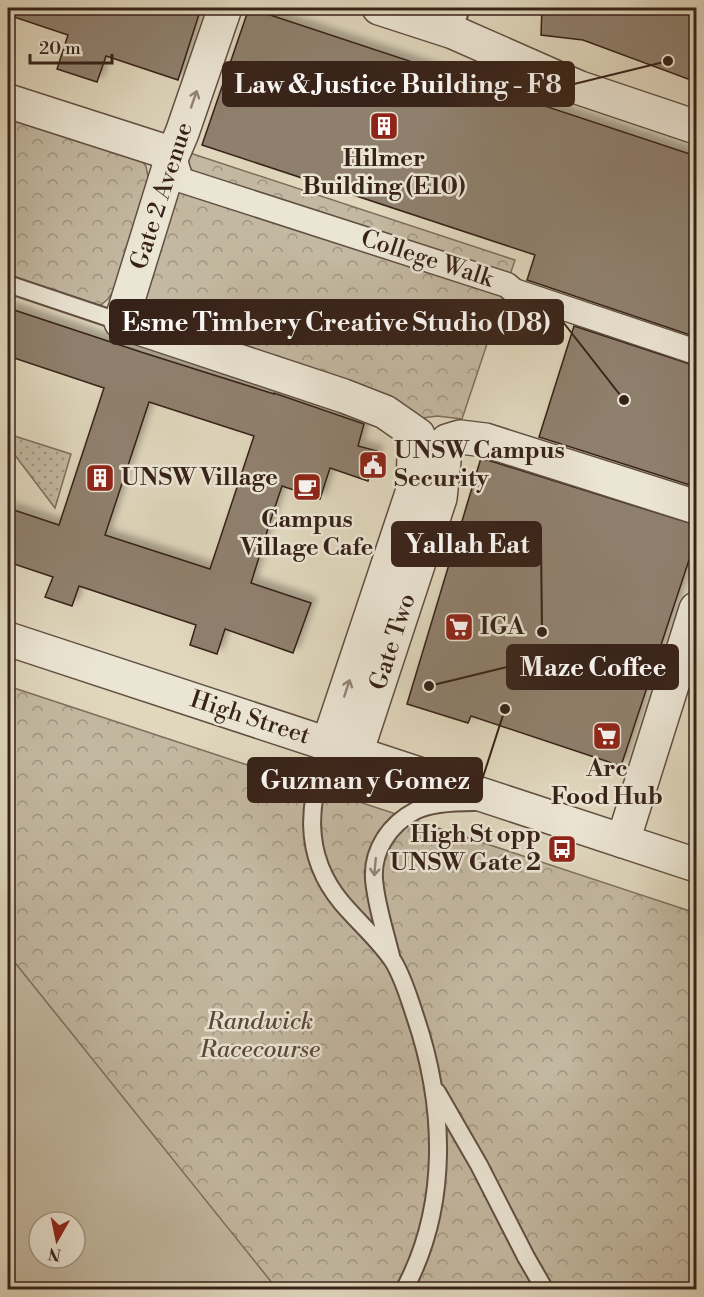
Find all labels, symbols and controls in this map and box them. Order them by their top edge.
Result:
scale bar [30,27,112,65]
text: 20 m [39,37,81,60]
callout: Law & Justice Building - F8 [223,62,574,106]
text: Law & Justice Building - F8 [234,69,562,101]
one-way arrow [189,90,200,109]
building icon: Hilmer Building (E10) [368,110,400,142]
street label: Gate 2 Avenue [124,119,200,273]
place label: Hilmer Building (E10) [303,144,465,202]
street label: College Walk [357,223,498,295]
callout: Esme Timbery Creative Studio (D8) [110,300,563,344]
text: Esme Timbery Creative Studio (D8) [122,307,550,339]
place label: UNSW Campus Security [394,436,565,494]
public building icon: UNSW Campus Security [357,449,389,481]
building icon: UNSW Village [84,462,116,494]
place label: UNSW Village [121,463,278,493]
cafe icon: Campus Village Cafe [291,471,323,503]
place label: Campus Village Cafe [240,505,374,563]
callout: Yallah Eat [392,522,541,566]
text: Yallah Eat [405,529,530,561]
street label: Gate Two [363,590,423,694]
supermarket icon: IGA [443,611,475,643]
place label: IGA [480,612,525,642]
callout: Maze Coffee [507,645,678,689]
text: Maze Coffee [520,652,666,684]
one-way arrow [342,679,353,698]
street label: High Street [186,685,314,752]
supermarket icon: Arc Food Hub [591,720,623,752]
place label: Arc Food Hub [551,754,663,812]
callout: Guzman y Gomez [248,758,482,802]
text: Guzman y Gomez [260,765,470,797]
place label: High St opp UNSW Gate 2 [390,820,541,878]
bus stop icon: High St opp UNSW Gate 2 [546,833,578,865]
one-way arrow [369,857,380,877]
park label: Randwick Racecourse [199,1007,320,1065]
north arrow [27,1210,87,1270]
text: N [47,1243,63,1265]

